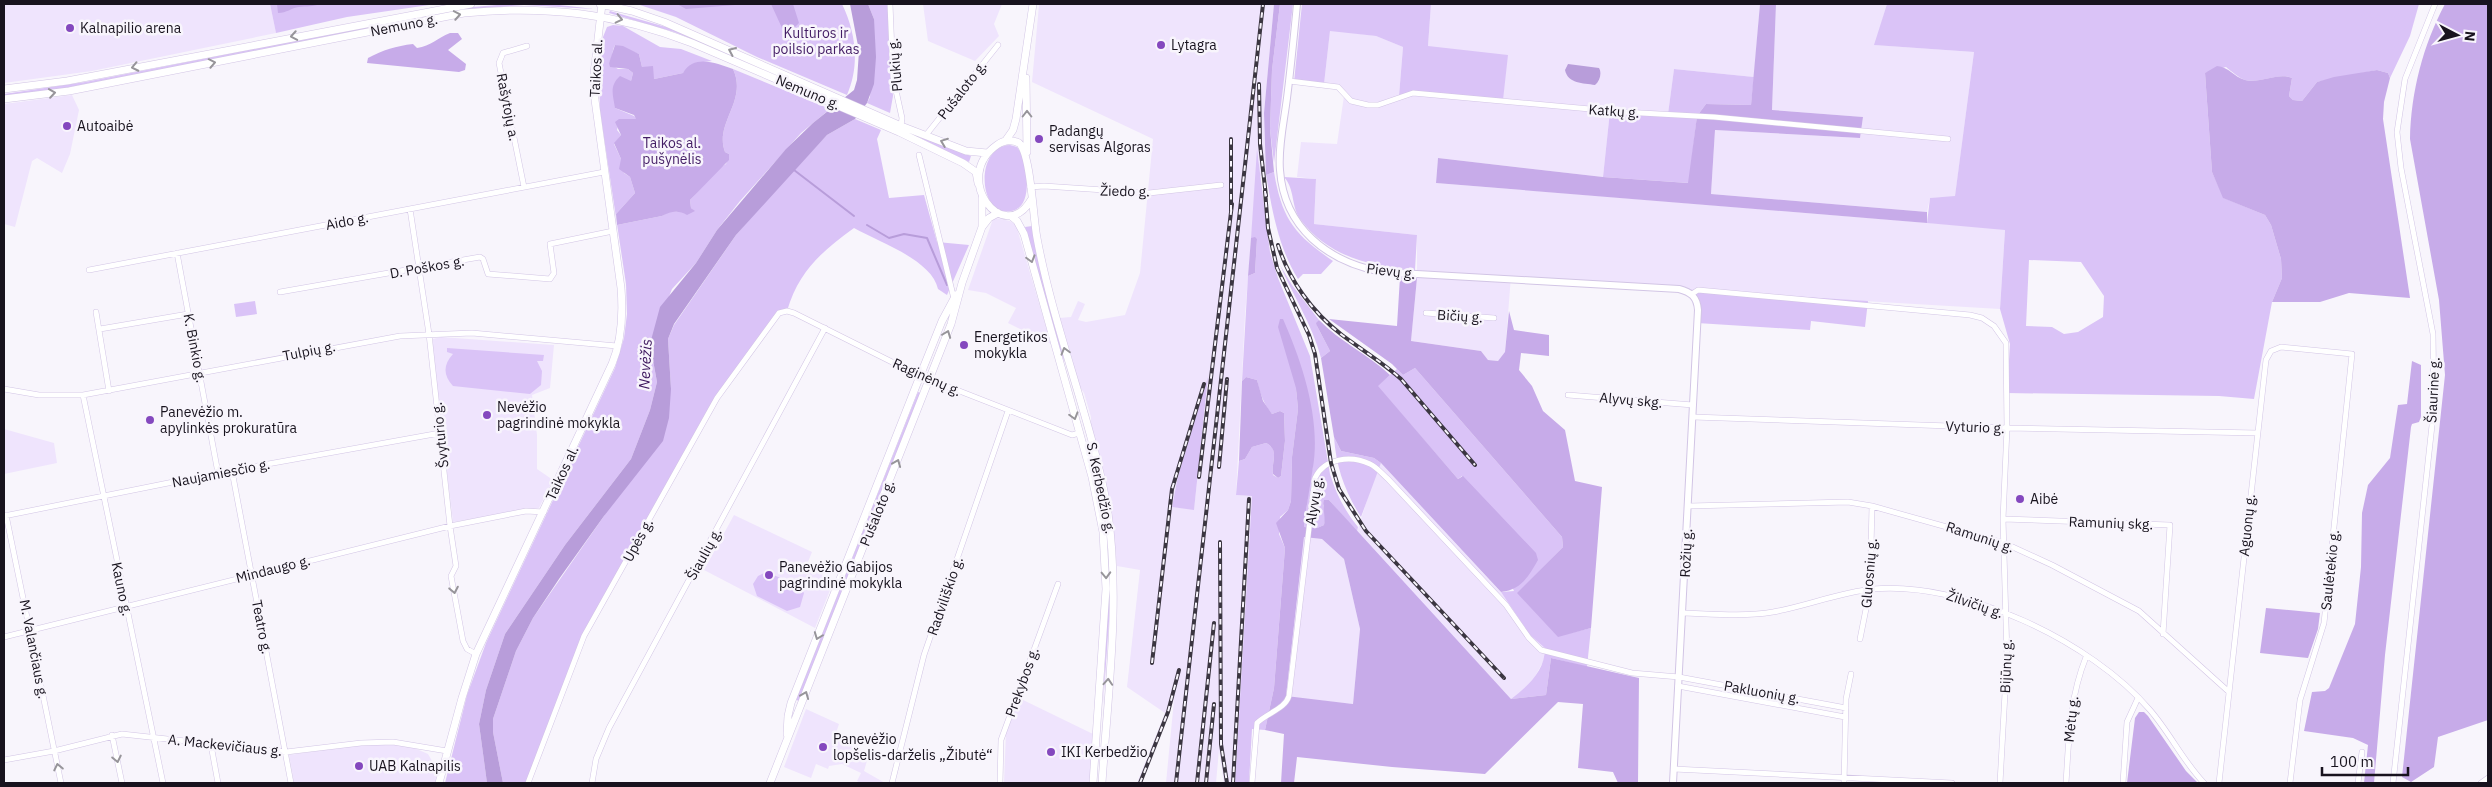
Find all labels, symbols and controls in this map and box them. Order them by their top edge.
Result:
street label: Nemuno g. [369,10,439,40]
one-way arrow [453,10,461,20]
north arrow [2432,10,2482,60]
one-way arrow [614,13,623,24]
place label: Kalnapilio arena [80,19,182,37]
marker: Kalnapilio arena [64,22,76,34]
park label: Kultūros ir poilsio parkas [772,24,860,58]
text: N [2460,30,2479,42]
one-way arrow [290,31,299,41]
place label: Lytagra [1171,36,1217,54]
street label: Plukių g. [884,37,906,93]
street label: Taikos al. [585,38,607,98]
marker: Lytagra [1155,39,1167,51]
one-way arrow [728,46,737,57]
street label: Pušaloto g. [933,57,991,123]
one-way arrow [207,58,216,69]
one-way arrow [130,62,139,72]
street label: Nemuno g. [773,70,843,114]
street label: Rašytojų a. [493,72,523,142]
one-way arrow [48,89,57,99]
street label: Katkų g. [1588,100,1640,122]
one-way arrow [1022,109,1032,117]
place label: Autoaibė [77,117,134,135]
marker: Autoaibė [61,120,73,132]
place label: Padangų servisas Algoras [1049,122,1151,156]
marker: Padangų servisas Algoras [1033,133,1045,145]
park label: Taikos al. pušynėlis [642,134,702,168]
one-way arrow [940,138,948,148]
street label: Žiedo g. [1100,181,1150,200]
street label: Aido g. [324,208,370,234]
street label: D. Poškos g. [388,252,466,282]
one-way arrow [1025,255,1036,264]
street label: Pievų g. [1366,259,1416,283]
street label: Bičių g. [1437,305,1483,327]
street label: K. Binkio g. [179,312,211,384]
place label: Energetikos mokykla [974,328,1048,362]
one-way arrow [941,330,951,339]
street label: Tulpių g. [281,337,337,365]
water label: Nevėžis [634,338,656,390]
marker: Energetikos mokykla [958,339,970,351]
one-way arrow [1061,347,1071,355]
street label: Raginėnų g. [890,354,964,400]
street label: Šiaurinė g. [2421,357,2444,423]
street label: Alyvų skg. [1599,388,1663,412]
place label: Nevėžio pagrindinė mokykla [497,398,621,432]
street label: Švyturio g. [427,401,452,469]
place label: Panevėžio m. apylinkės prokuratūra [160,403,297,437]
marker: Nevėžio pagrindinė mokykla [481,409,493,421]
one-way arrow [1069,411,1079,419]
marker: Panevėžio m. apylinkės prokuratūra [144,414,156,426]
street label: Vyturio g. [1945,417,2005,437]
street label: S. Kerbedžio g. [1083,441,1119,535]
street label: Taikos al. [542,443,582,503]
street label: Naujamiesčio g. [170,455,272,491]
one-way arrow [890,459,901,468]
street label: Alyvų g. [1301,475,1327,527]
street label: Pušaloto g. [856,477,898,549]
place label: Aibė [2030,490,2059,508]
marker: Aibė [2014,493,2026,505]
street label: Aguonų g. [2235,493,2259,557]
street label: Ramunių skg. [2068,513,2154,533]
street label: Upės g. [619,515,657,565]
street label: Ramunių g. [1944,518,2016,556]
street label: Šiaulių g. [681,524,726,583]
street label: Rožių g. [1676,528,1696,578]
street label: Saulėtekio g. [2317,529,2343,611]
street label: Gluosnių g. [1857,537,1881,609]
street label: Mindaugo g. [234,551,312,587]
street label: Radviliškio g. [923,554,967,638]
place label: Panevėžio Gabijos pagrindinė mokykla [779,558,903,592]
street label: Kauno g. [108,560,136,618]
marker: Panevėžio Gabijos pagrindinė mokykla [763,569,775,581]
one-way arrow [1100,571,1111,579]
street label: Žilvičių g. [1944,585,2006,622]
one-way arrow [448,586,459,594]
street label: M. Valančiaus g. [16,598,52,700]
street label: Teatro g. [248,598,276,656]
one-way arrow [814,631,824,640]
street label: Bijūnų g. [1996,638,2016,694]
street label: Prekybos g. [1001,645,1043,719]
street label: Pakluonių g. [1723,676,1801,708]
one-way arrow [1103,678,1114,686]
one-way arrow [799,692,809,700]
street label: Mėtų g. [2060,695,2082,743]
street label: A. Mackevičiaus g. [167,730,283,760]
place label: Panevėžio lopšelis-darželis „Žibutė“ [833,730,993,764]
marker: Panevėžio lopšelis-darželis „Žibutė“ [817,741,829,753]
place label: IKI Kerbedžio [1061,743,1148,761]
scale bar [2322,744,2408,776]
marker: IKI Kerbedžio [1045,746,1057,758]
text: 100 m [2330,752,2374,771]
one-way arrow [111,755,122,764]
place label: UAB Kalnapilis [369,757,461,775]
marker: UAB Kalnapilis [353,760,365,772]
one-way arrow [53,763,64,771]

